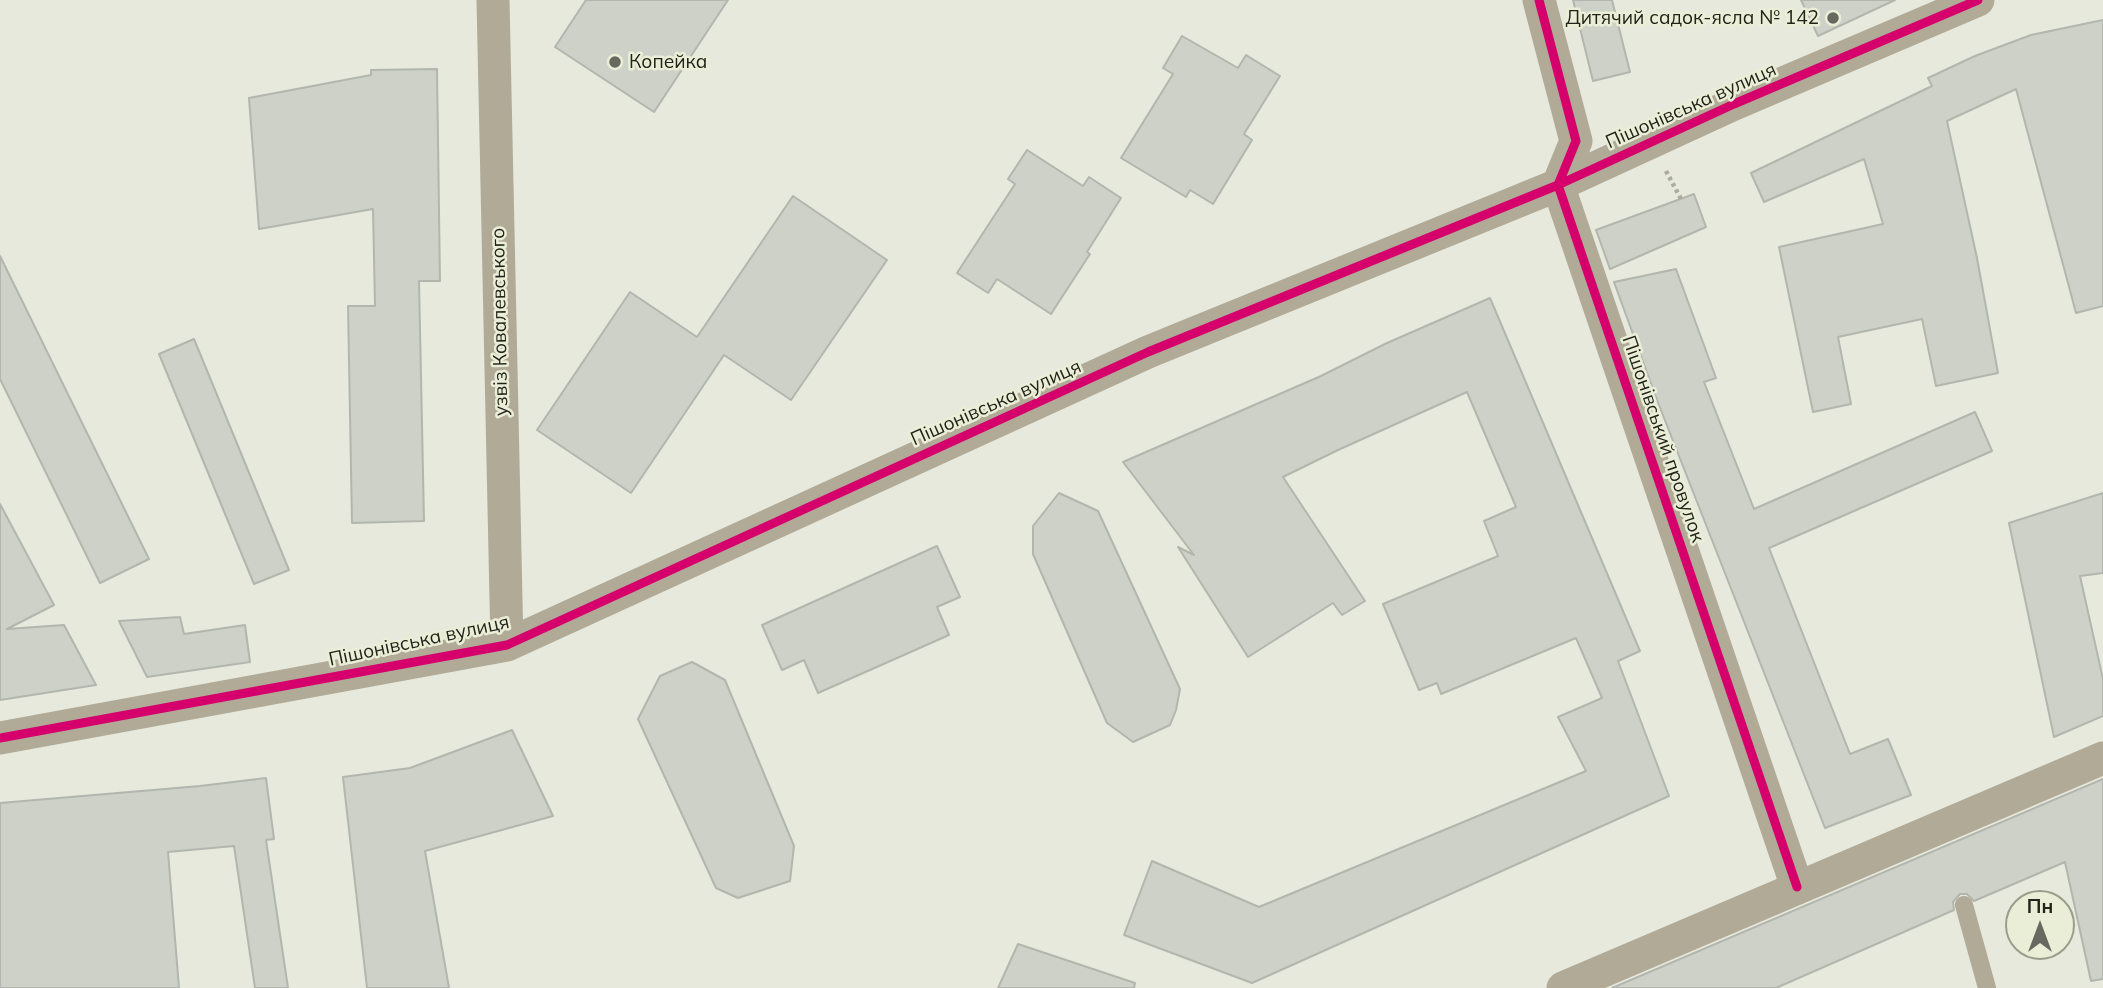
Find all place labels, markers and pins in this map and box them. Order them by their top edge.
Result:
place label: Дитячий садок-ясла № 142 [1565,7,1819,29]
marker: Дитячий садок-ясла № 142 [1825,10,1841,26]
place label: Копейка [629,51,707,73]
marker: Копейка [607,54,623,70]

